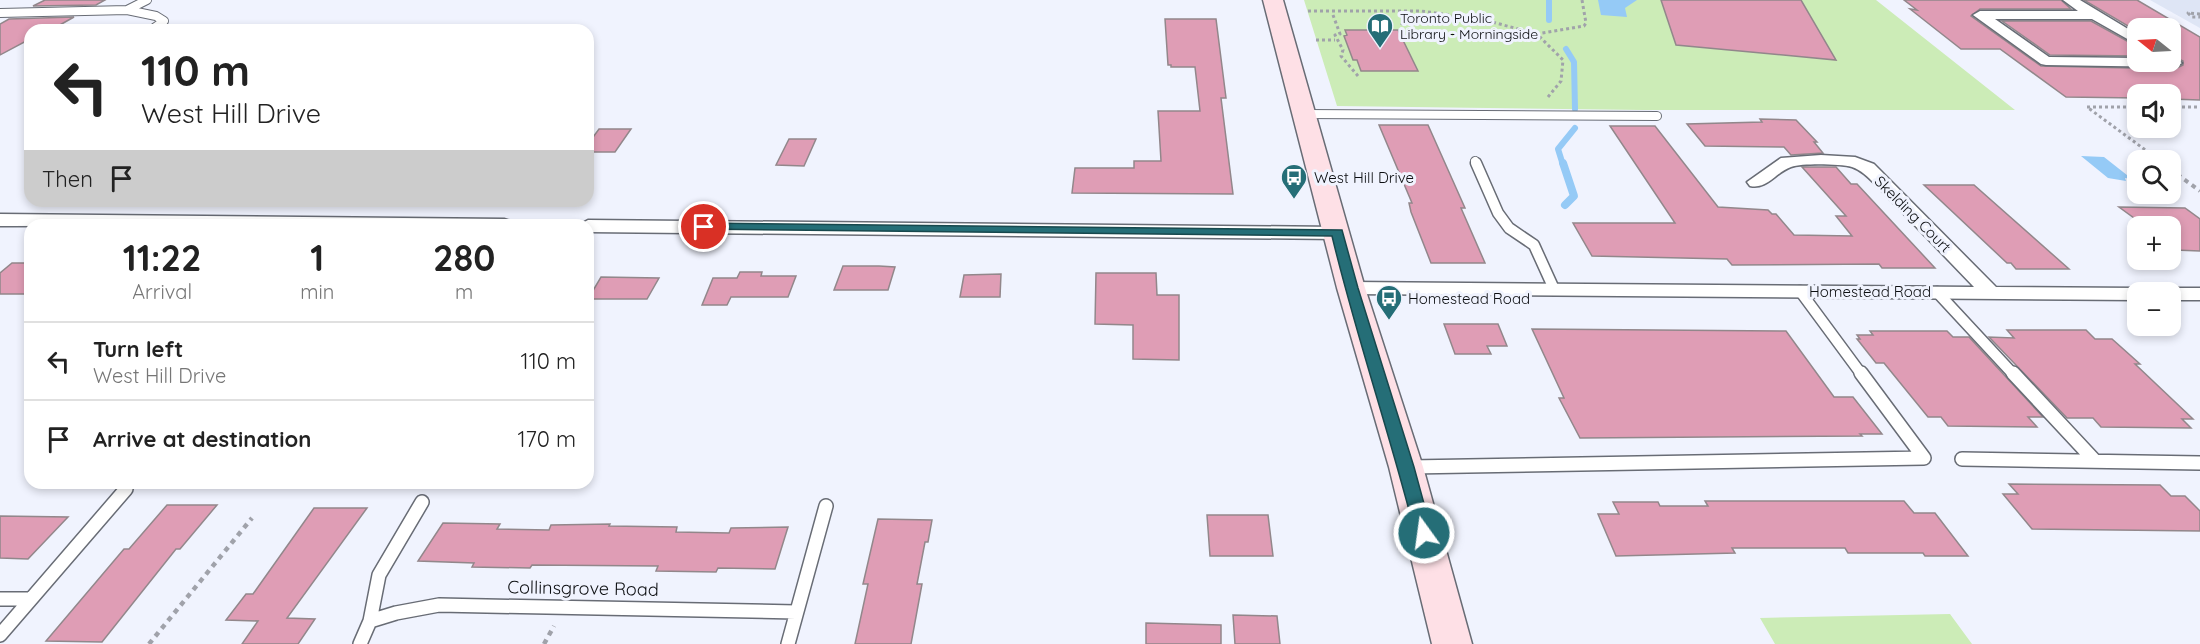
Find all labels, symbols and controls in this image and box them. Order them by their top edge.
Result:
place label: Toronto Public Library - Morningside [1400,9,1538,43]
library icon: Toronto Public Library - Morningside [1365,11,1395,49]
north arrow [2127,18,2181,72]
map controls [2127,18,2181,336]
text: 110 m [141,44,250,97]
icon: left [42,48,120,126]
button: sound [2127,84,2181,138]
text: West Hill Drive [141,96,321,130]
button: search [2127,150,2181,204]
icon: arrive [105,162,138,195]
bus stop icon: West Hill Drive [1279,162,1309,200]
text: Then [42,165,93,193]
place label: West Hill Drive [1314,168,1414,187]
street label: Skelding Court [1871,172,1955,256]
pin [678,201,729,252]
icon: arrive [687,210,720,243]
button: + [2127,216,2181,270]
text: 11:22 [123,235,202,280]
text: 1 [310,235,324,280]
text: 280 [433,235,495,280]
text: Arrival [132,279,192,304]
text: min [300,279,334,304]
text: m [455,279,473,304]
street label: Homestead Road [1809,282,1931,301]
button: − [2127,282,2181,336]
bus stop icon: Homestead Road [1374,283,1404,321]
place label: Homestead Road [1408,289,1530,308]
text: Turn left [93,335,183,363]
icon: left [42,345,75,378]
text: 110 m [521,347,576,375]
text: West Hill Drive [93,363,226,388]
icon: arrive [42,423,75,456]
text: Arrive at destination [93,425,311,453]
text: 170 m [517,425,576,453]
position arrow [1392,501,1456,565]
street label: Collinsgrove Road [507,575,659,601]

